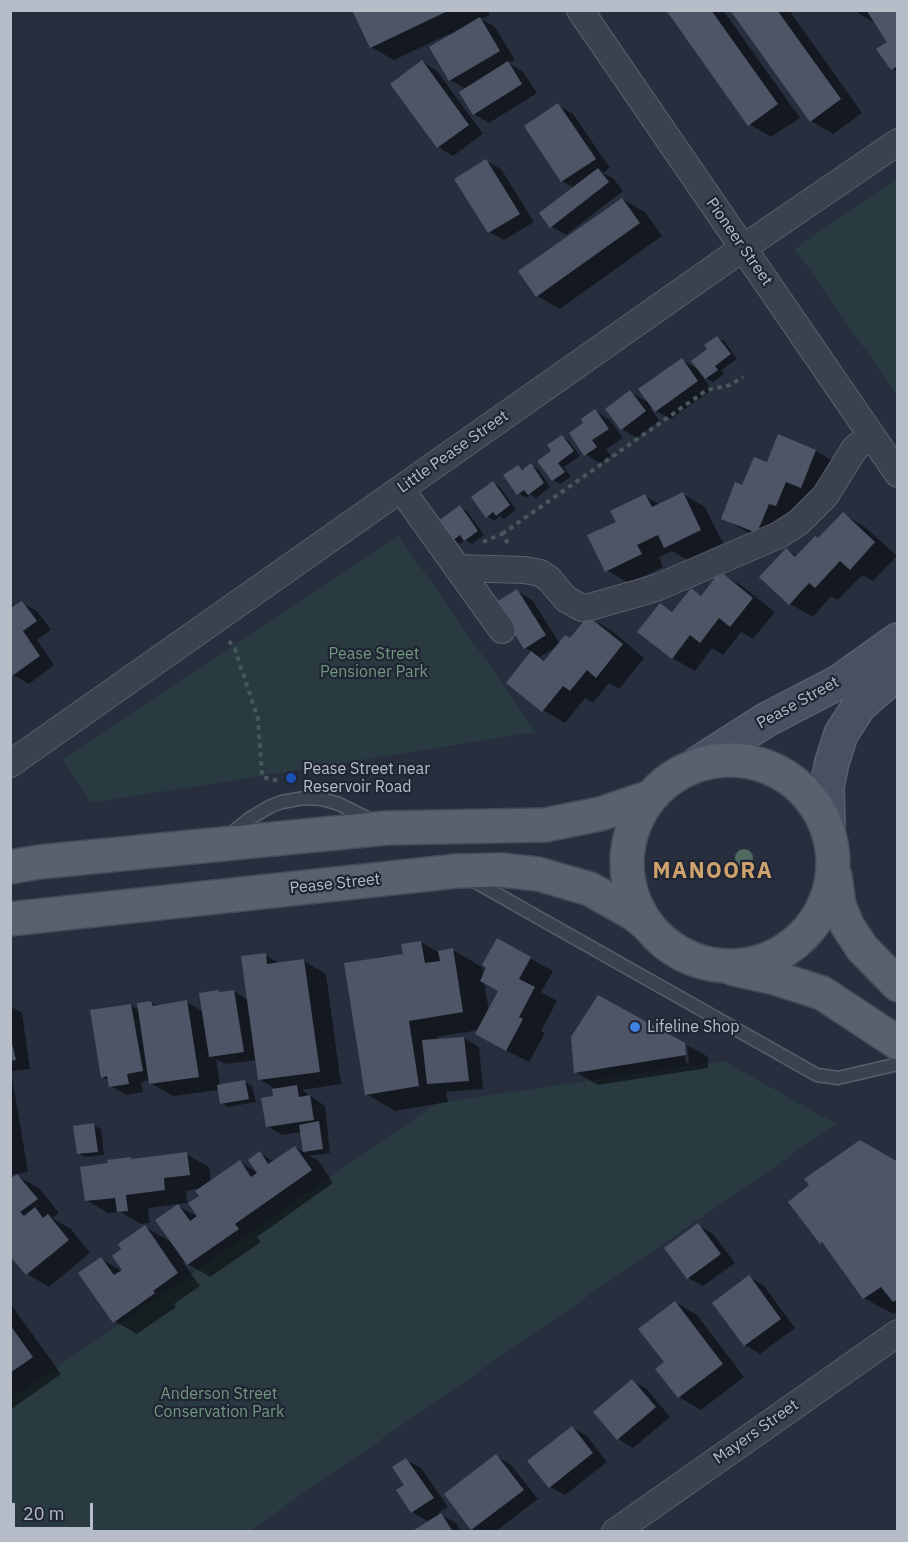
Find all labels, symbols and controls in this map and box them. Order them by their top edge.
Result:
street label: Pioneer Street [702,194,776,290]
street label: Little Pease Street [394,407,512,497]
park label: Pease Street Pensioner Park [320,644,428,682]
street label: Pease Street [754,673,842,733]
place label: Pease Street near Reservoir Road [303,759,430,797]
marker: Pease Street near Reservoir Road [284,771,298,785]
district label: MANOORA [653,859,773,885]
street label: Pease Street [289,870,381,898]
place label: Lifeline Shop [647,1017,740,1037]
marker: Lifeline Shop [628,1020,642,1034]
park label: Anderson Street Conservation Park [154,1384,284,1422]
street label: Mayers Street [710,1396,802,1468]
scale bar [15,1491,96,1529]
text: 20 m [23,1502,65,1525]

